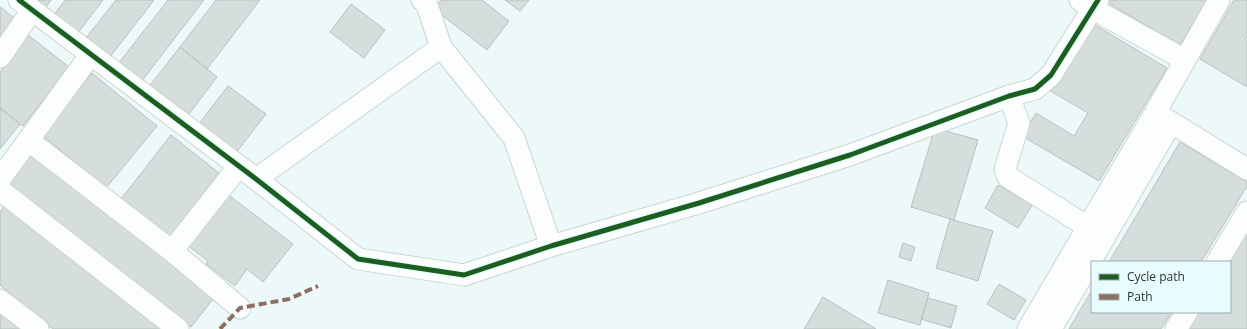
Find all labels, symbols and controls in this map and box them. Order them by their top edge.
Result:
legend [1091,261,1231,313]
text: Cycle path [1127,268,1185,285]
text: Path [1127,288,1153,305]

